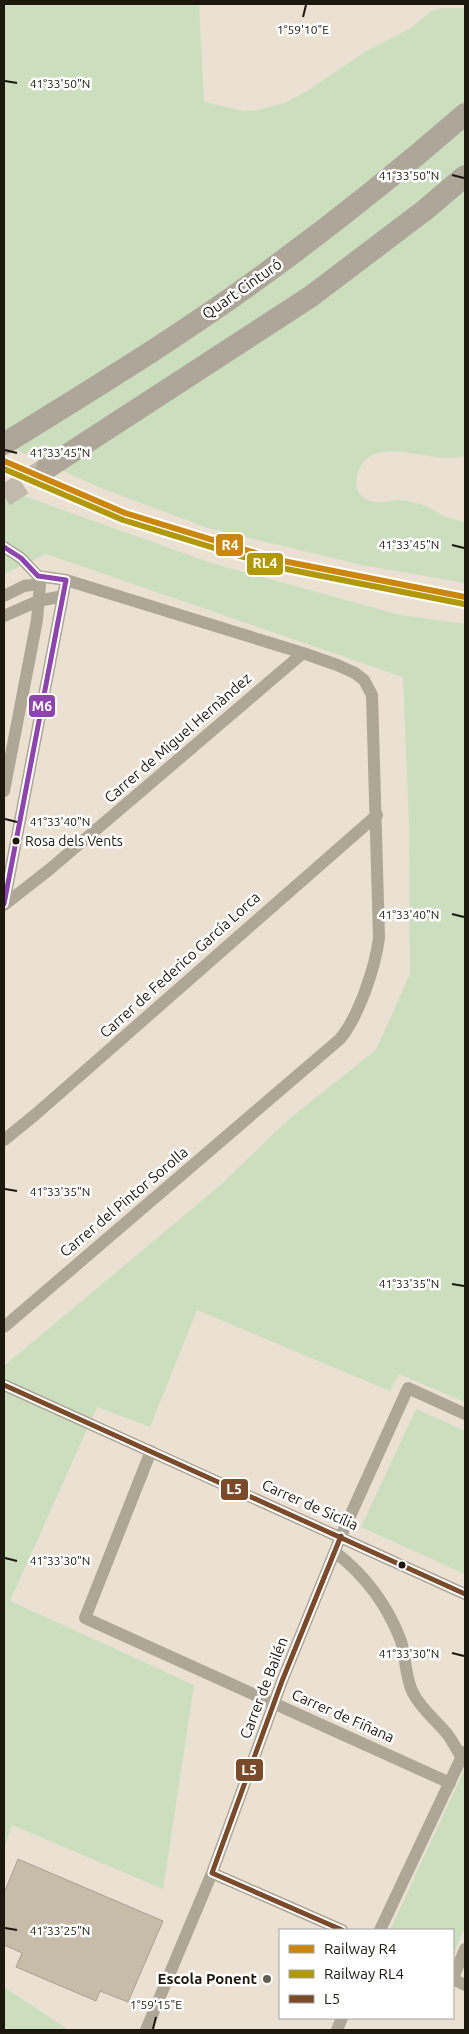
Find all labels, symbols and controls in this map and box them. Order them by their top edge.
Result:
text: 1°59'10"E [277,23,329,36]
text: 41°33'50"N [30,77,90,90]
text: 41°33'50"N [379,169,439,182]
street label: Quart Cinturó [199,255,285,322]
text: 41°33'45"N [30,446,90,459]
line badge: R4 [215,533,244,557]
text: R4 [221,537,239,553]
text: 41°33'45"N [379,538,439,551]
line badge: RL4 [246,552,284,576]
text: RL4 [253,555,277,571]
street label: Carrer de Miguel Hernàndez [101,669,255,806]
line badge: M6 [28,694,56,718]
text: M6 [32,698,52,714]
text: 41°33'40"N [30,815,90,828]
place label: Rosa dels Vents [25,833,123,849]
marker: Rosa dels Vents [11,836,21,846]
street label: Carrer de Federico García Lorca [96,888,263,1041]
text: 41°33'40"N [379,908,439,921]
street label: Carrer del Pintor Sorolla [56,1143,191,1260]
text: 41°33'35"N [30,1185,90,1198]
text: 41°33'35"N [379,1277,439,1290]
street label: Carrer de Sicília [259,1476,361,1533]
line badge: L5 [220,1478,249,1501]
text: L5 [226,1481,242,1497]
text: 41°33'30"N [30,1554,90,1567]
unlabelled marker [397,1560,407,1570]
street label: Carrer de Bailén [236,1634,291,1741]
text: 41°33'30"N [379,1647,439,1660]
street label: Carrer de Fiñana [289,1685,397,1746]
line badge: L5 [235,1758,264,1782]
text: L5 [241,1762,257,1778]
text: 41°33'25"N [30,1924,90,1937]
legend [279,1929,454,2019]
text: Railway R4 [324,1940,396,1957]
text: Railway RL4 [324,1965,404,1982]
place label: Escola Ponent [158,1970,258,1987]
marker: Escola Ponent [261,1973,273,1985]
text: L5 [324,1990,340,2007]
text: 1°59'15"E [130,1998,182,2011]

